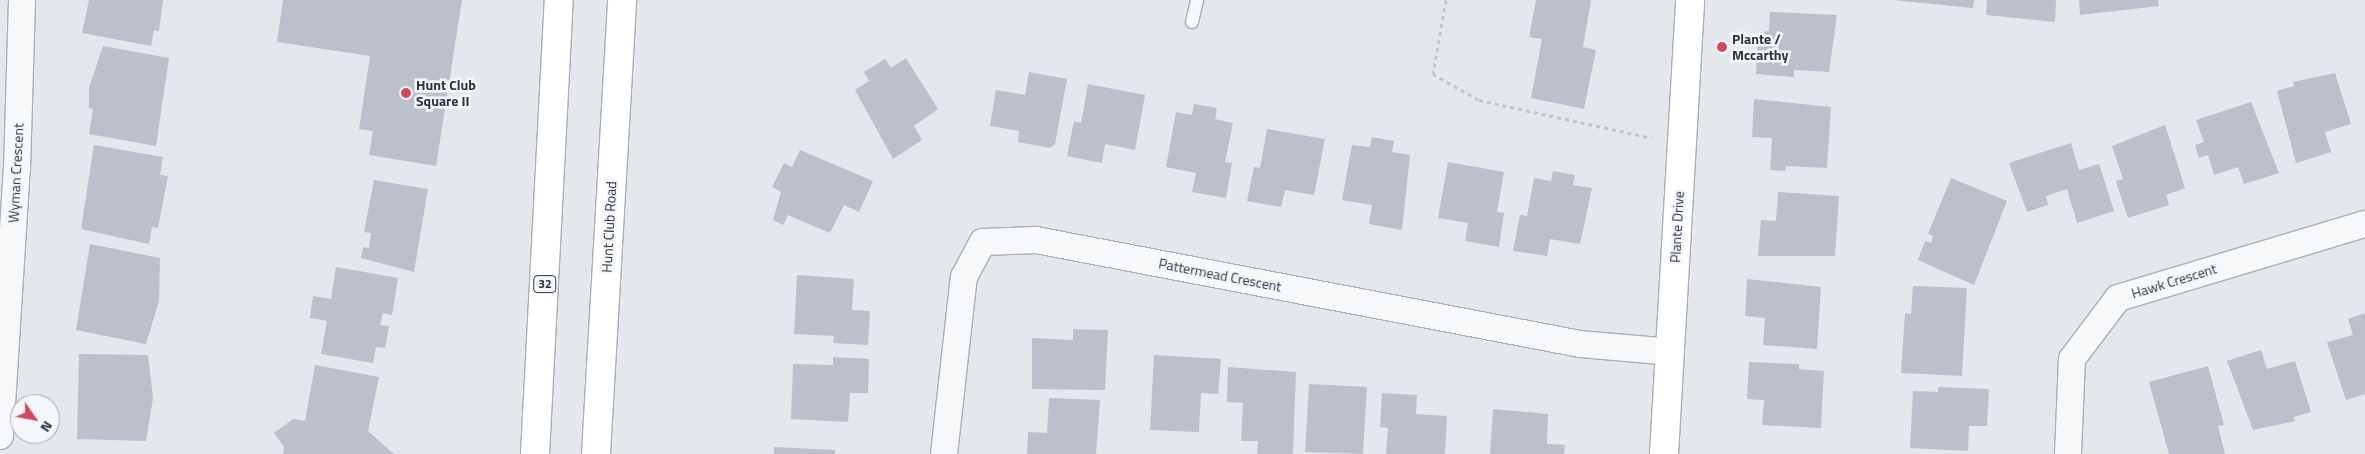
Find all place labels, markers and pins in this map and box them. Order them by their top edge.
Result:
place label: Plante / Mccarthy [1732,31,1788,64]
marker: Plante / Mccarthy [1716,41,1728,53]
place label: Hunt Club Square II [416,77,476,110]
marker: Hunt Club Square II [400,87,412,99]

